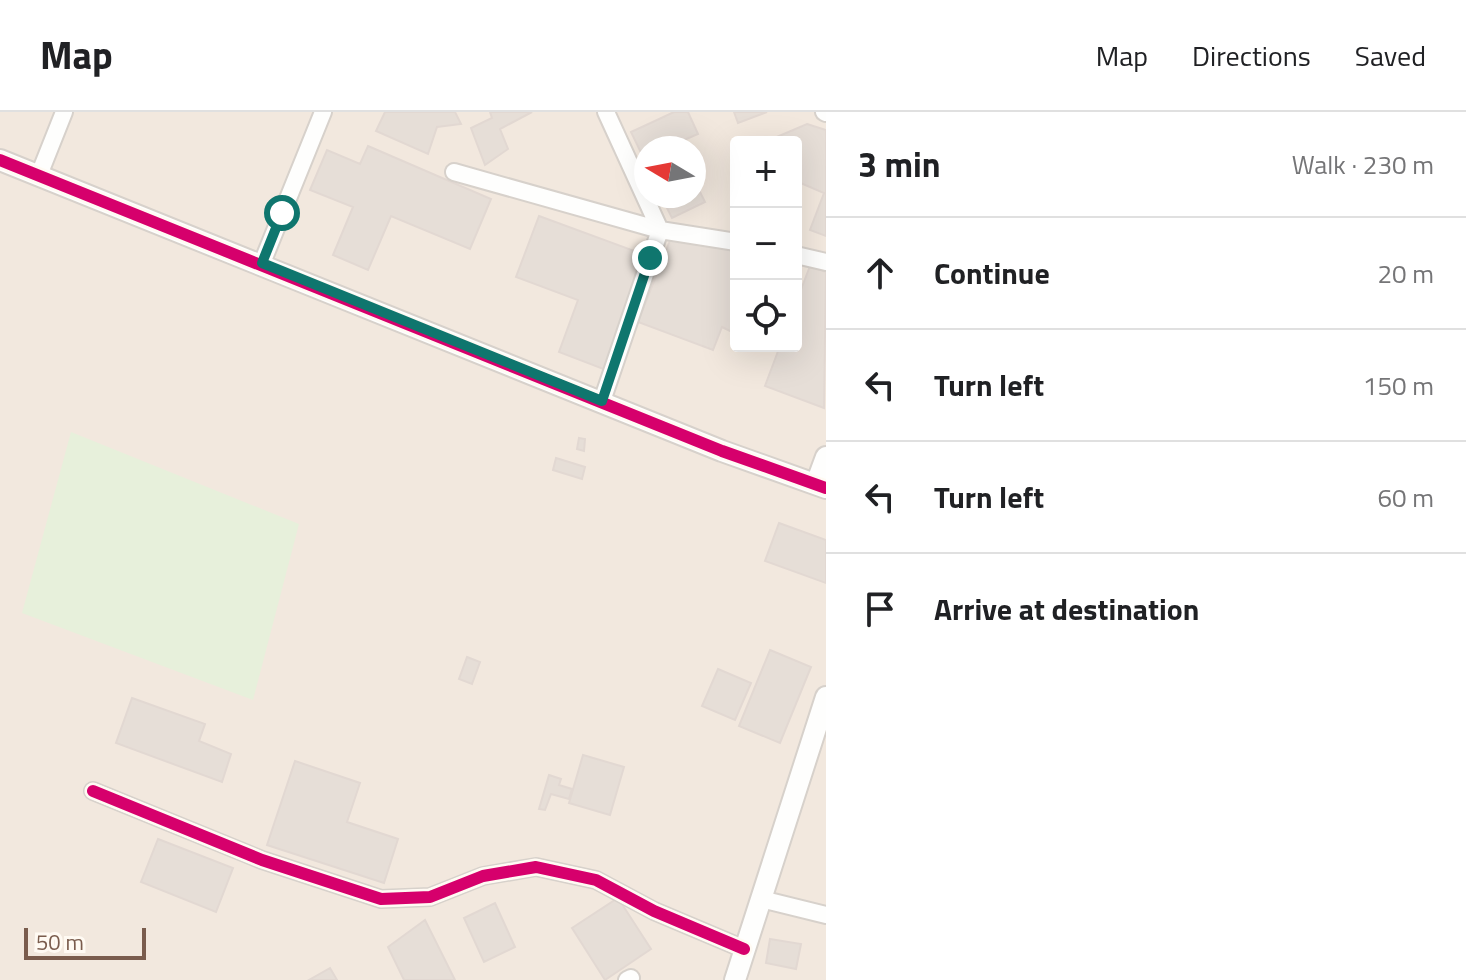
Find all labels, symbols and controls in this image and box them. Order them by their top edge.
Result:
text: Map [40,26,113,84]
text: Map [1096,34,1148,77]
text: Directions [1192,34,1311,77]
text: Saved [1355,34,1426,77]
north arrow [634,136,706,208]
map controls [730,136,802,352]
button: + [730,136,802,208]
text: 3 min [858,138,941,190]
text: Walk · 230 m [1292,145,1434,184]
route start [264,195,300,231]
button: − [730,208,802,280]
route end [632,240,668,276]
text: Continue [934,250,1050,296]
icon: ahead [858,251,902,295]
text: 20 m [1377,254,1434,293]
button: locate [730,280,802,352]
text: Turn left [934,362,1044,408]
icon: left [858,363,902,407]
text: 150 m [1363,366,1434,405]
text: Turn left [934,474,1044,520]
icon: left [858,475,902,519]
text: 60 m [1377,478,1434,517]
text: Arrive at destination [934,586,1199,632]
icon: arrive [858,587,902,631]
scale bar [24,924,146,960]
text: 50 m [36,925,84,959]

